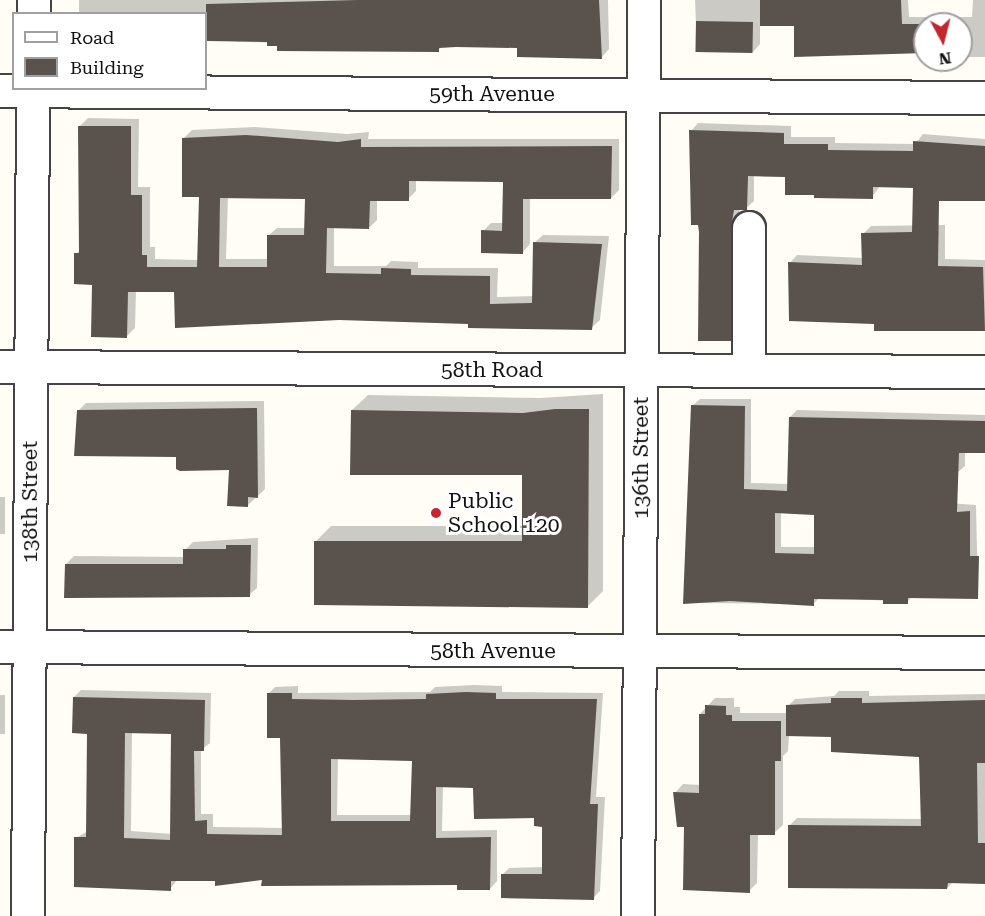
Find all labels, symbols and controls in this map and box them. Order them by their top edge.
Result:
legend [12,12,207,90]
north arrow [913,12,973,72]
text: Road [70,27,114,48]
text: N [938,48,952,69]
text: Building [70,57,144,78]
street label: 59th Avenue [429,81,555,107]
street label: 58th Road [441,357,543,383]
street label: 136th Street [628,397,654,519]
street label: 138th Street [17,441,43,563]
place label: Public School 120 [448,488,560,538]
marker: Public School 120 [429,506,443,520]
street label: 58th Avenue [430,638,556,664]

